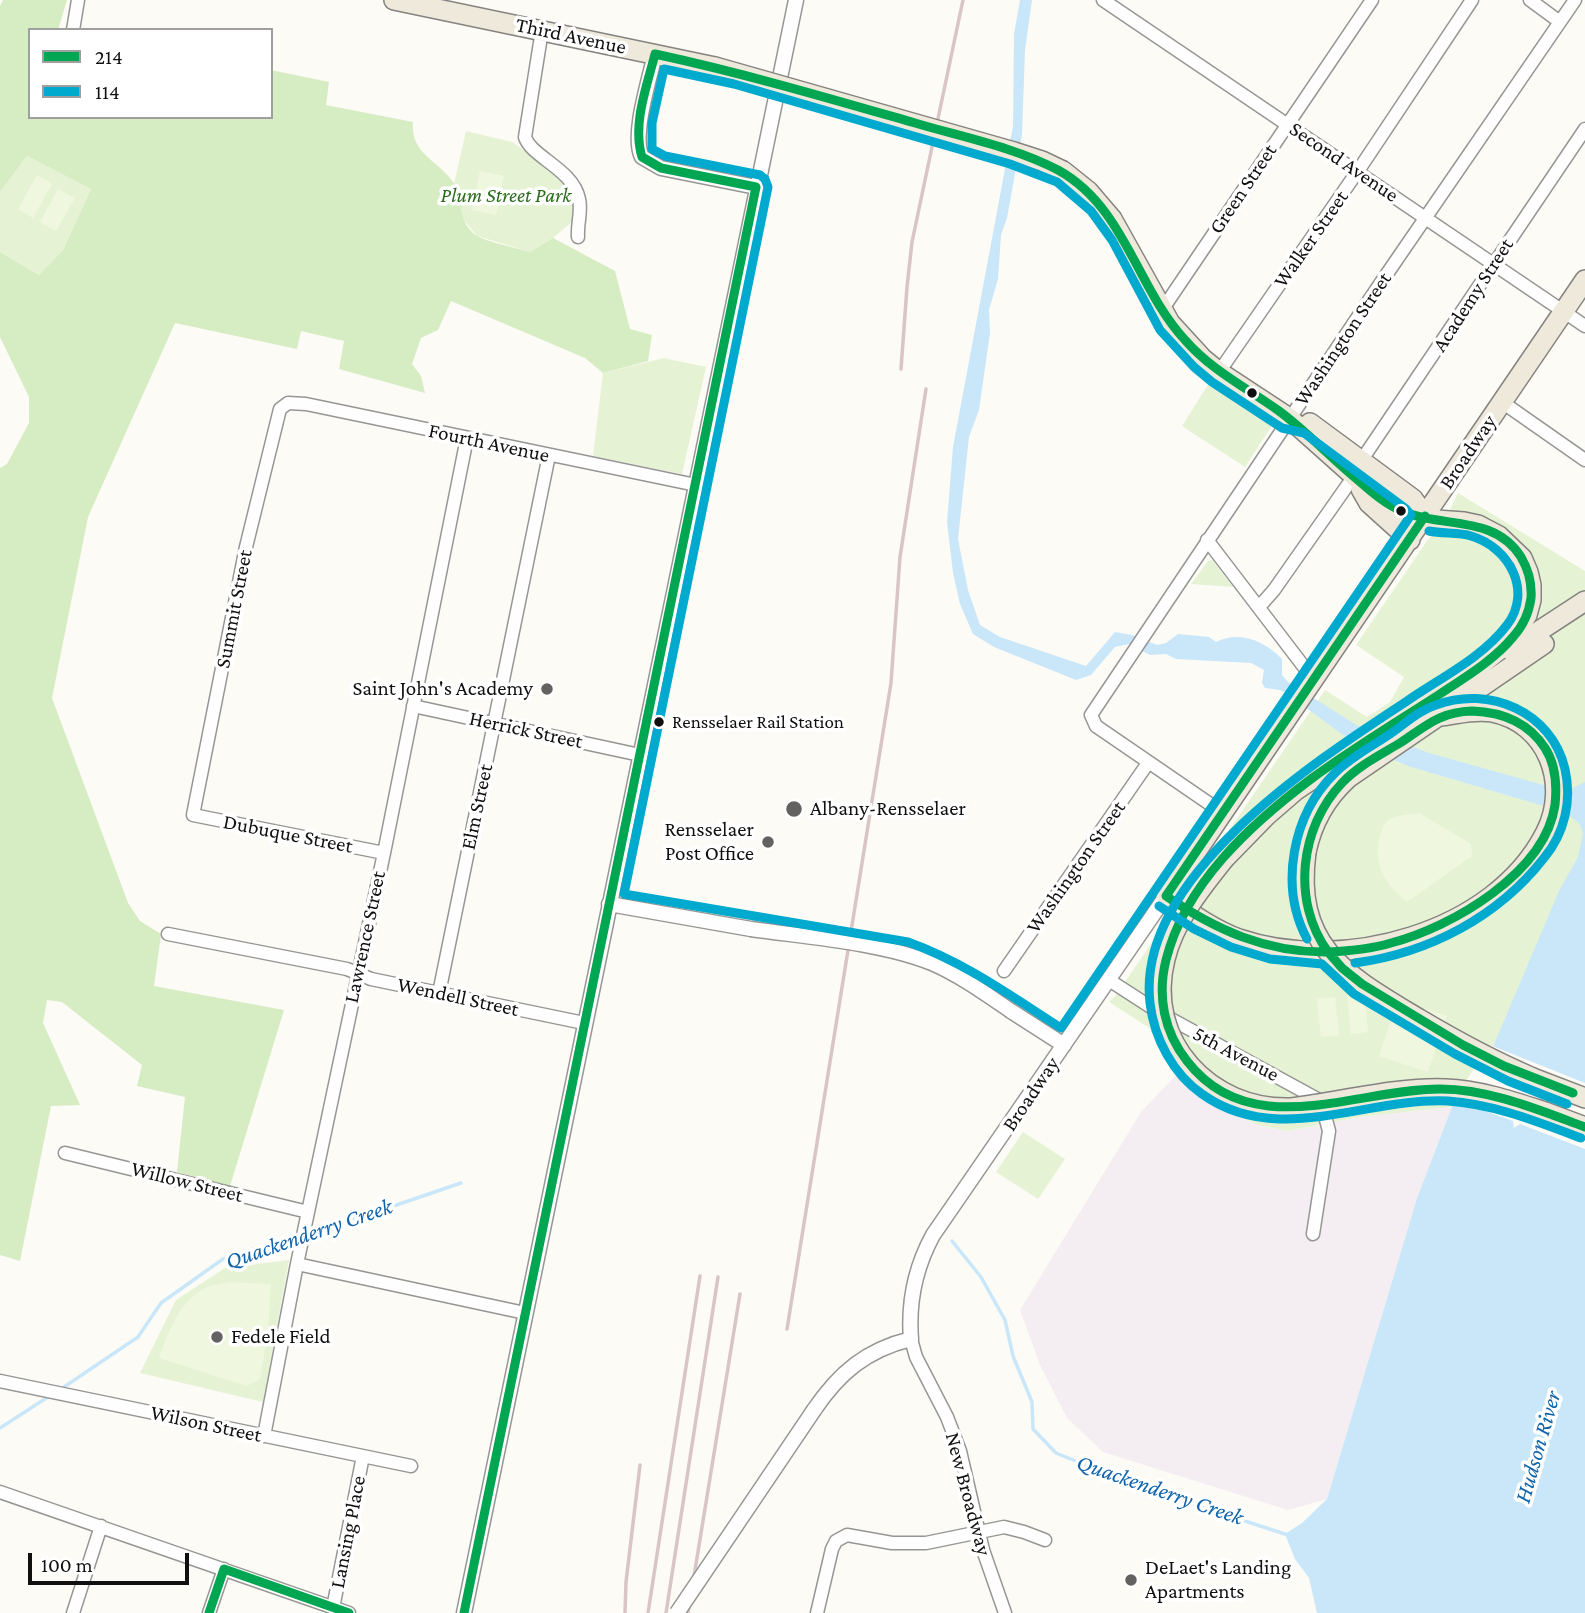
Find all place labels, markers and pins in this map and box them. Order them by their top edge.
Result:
unlabelled marker [1245,386,1259,400]
unlabelled marker [1394,504,1408,518]
place label: Saint John's Academy [352,676,533,702]
marker: Saint John's Academy [539,681,555,697]
place label: Rensselaer Rail Station [672,711,844,733]
marker: Rensselaer Rail Station [652,715,666,729]
place label: Albany-Rensselaer [810,796,966,822]
marker: Albany-Rensselaer [784,799,804,819]
place label: Rensselaer Post Office [664,817,754,867]
marker: Rensselaer Post Office [760,834,776,850]
place label: Fedele Field [231,1324,331,1350]
marker: Fedele Field [209,1329,225,1345]
place label: DeLaet's Landing Apartments [1145,1555,1291,1605]
marker: DeLaet's Landing Apartments [1123,1572,1139,1588]

